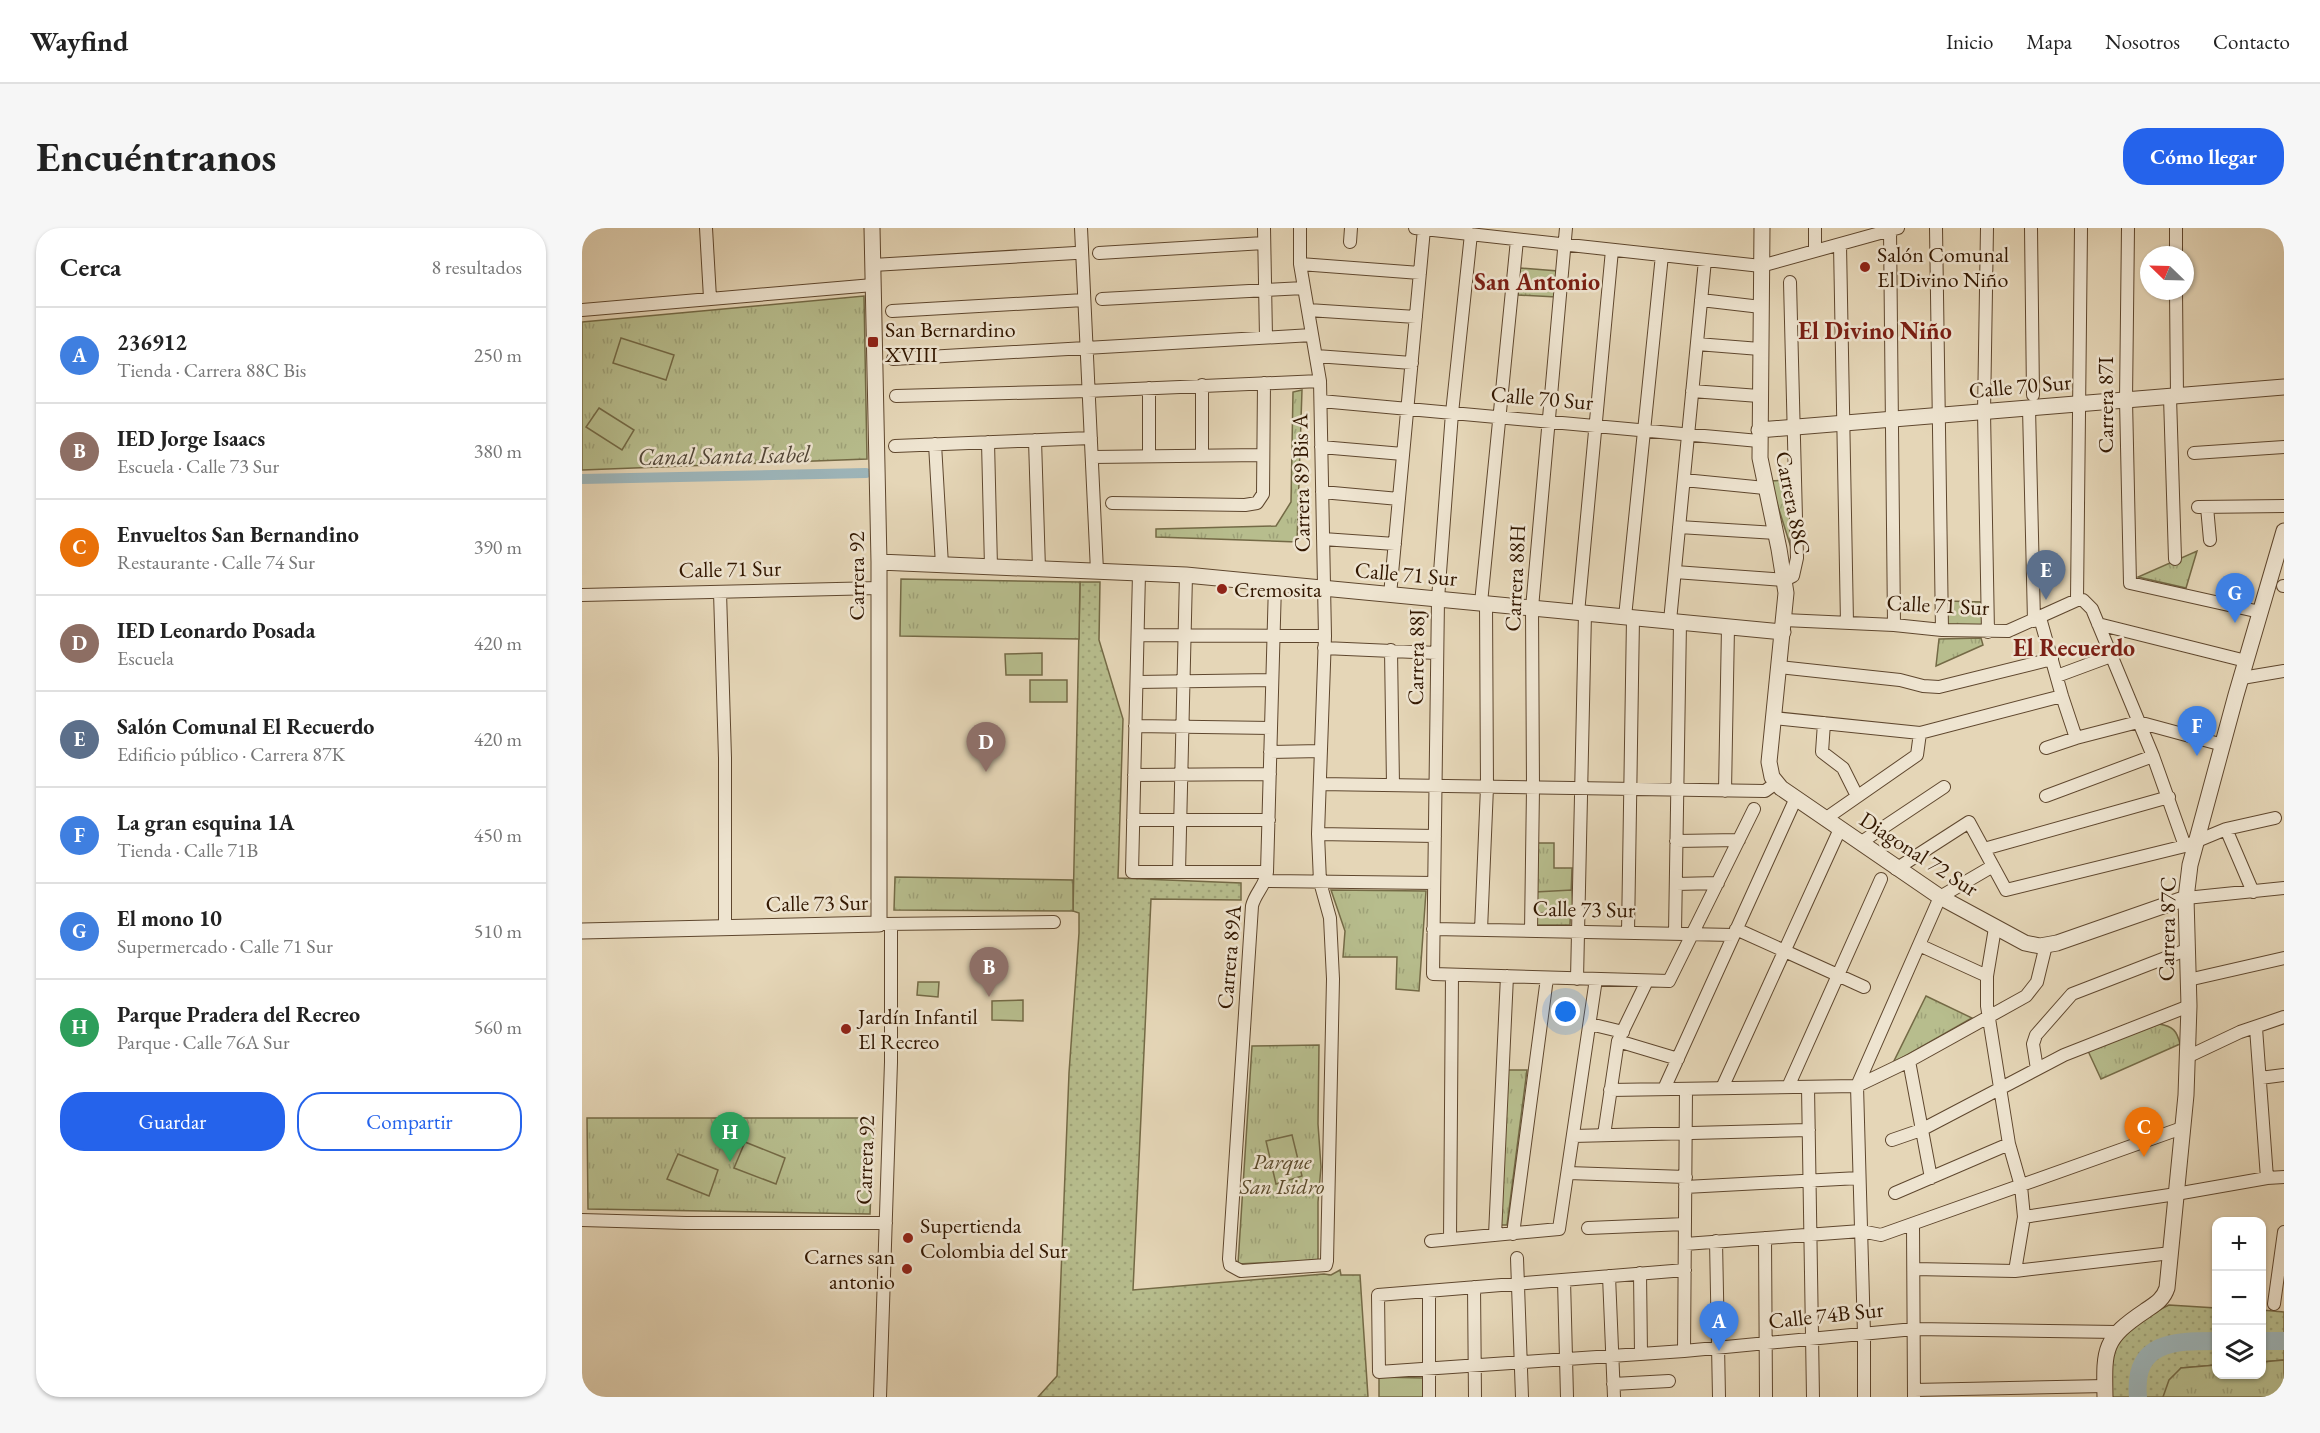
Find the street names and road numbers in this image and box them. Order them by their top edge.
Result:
street label: Carrera 87I [2091,356,2120,453]
street label: Calle 70 Sur [1968,367,2073,405]
street label: Calle 70 Sur [1490,379,1595,417]
street label: Carrera 89 Bis A [1285,413,1317,553]
street label: Carrera 88C [1769,449,1817,557]
street label: Carrera 88H [1498,524,1532,632]
street label: Carrera 92 [842,531,871,621]
street label: Calle 71 Sur [678,554,782,584]
street label: Calle 71 Sur [1354,555,1459,593]
street label: Calle 71 Sur [1886,588,1991,622]
street label: Carrera 88J [1401,608,1431,706]
street label: Diagonal 72 Sur [1854,805,1984,904]
street label: Carrera 87C [2152,876,2182,982]
street label: Calle 73 Sur [765,888,869,918]
street label: Calle 73 Sur [1532,894,1636,924]
street label: Carrera 89A [1210,903,1248,1010]
street label: Carrera 92 [849,1114,881,1205]
street label: Calle 74B Sur [1767,1294,1886,1335]

